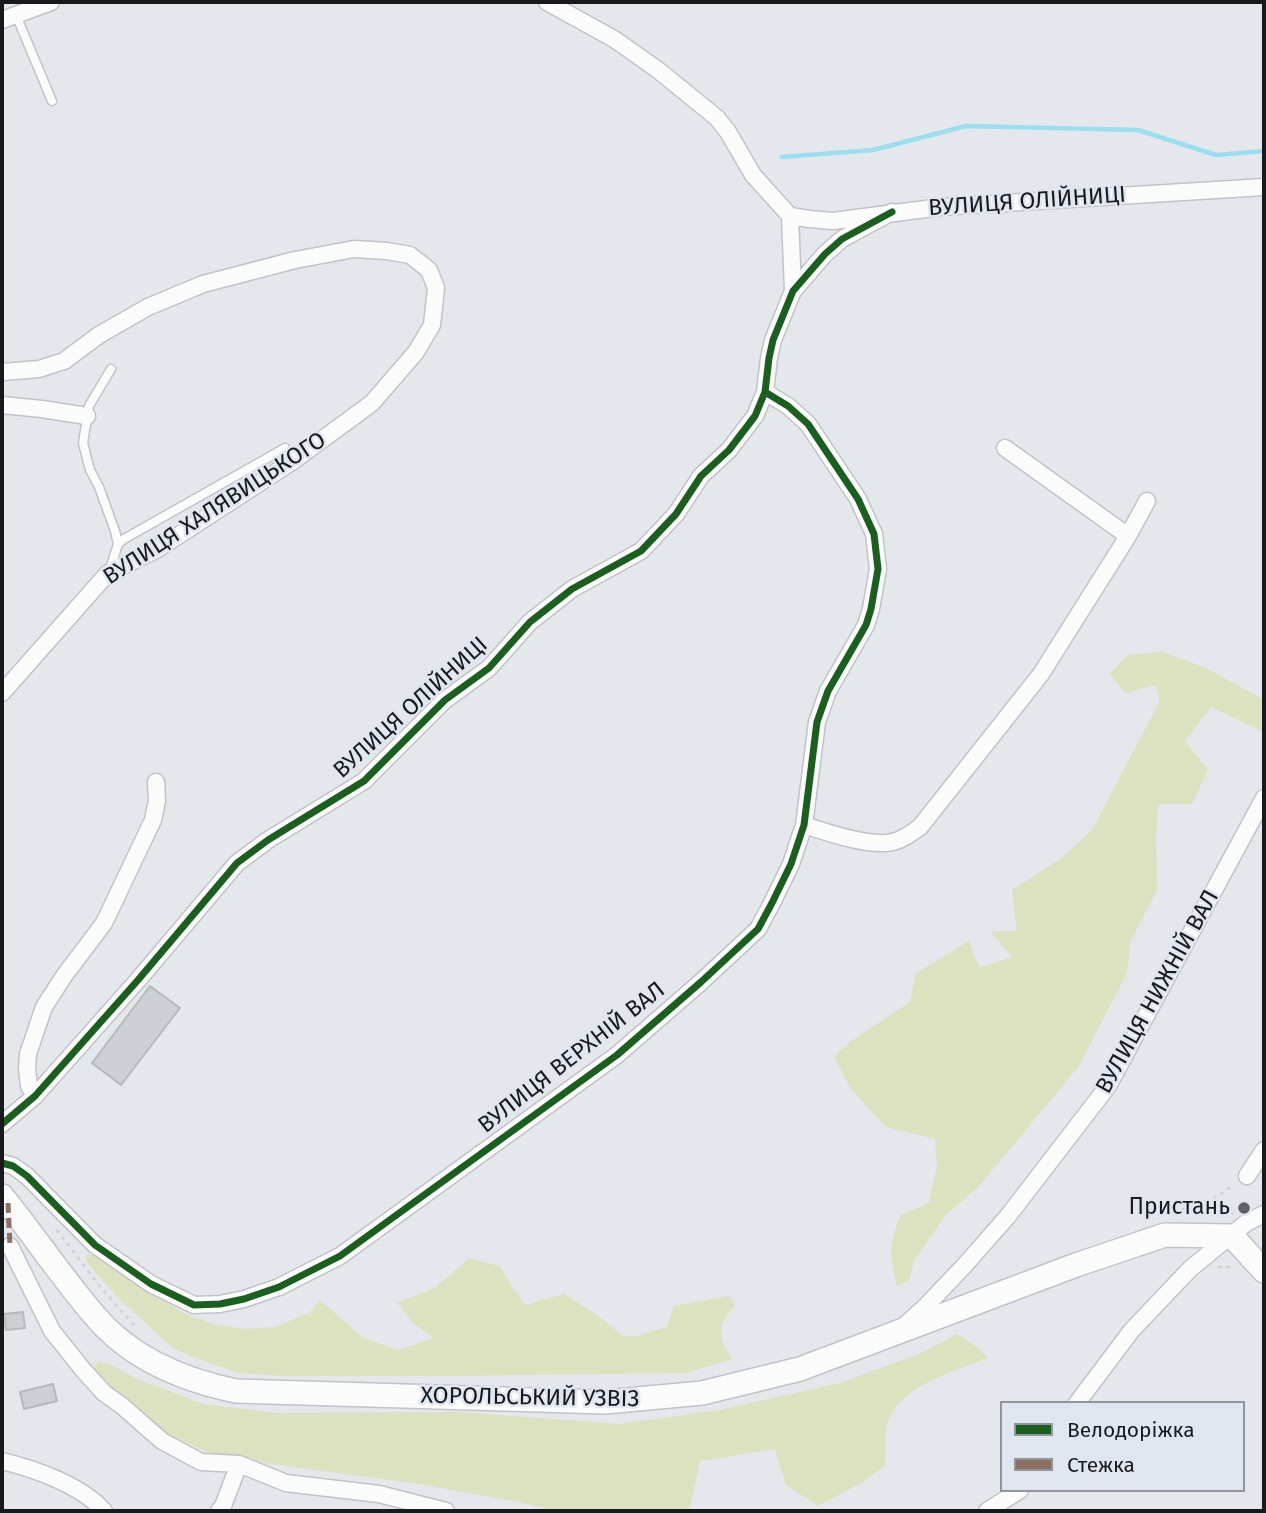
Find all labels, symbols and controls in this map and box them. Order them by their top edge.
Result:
street label: ВУЛИЦЯ ОЛІЙНИЦІ [927,181,1127,223]
street label: ВУЛИЦЯ ХАЛЯВИЦЬКОГО [99,427,331,591]
street label: ВУЛИЦЯ ОЛІЙНИЦІ [328,631,494,785]
street label: ВУЛИЦЯ НИЖНІЙ ВАЛ [1091,886,1225,1098]
street label: ВУЛИЦЯ ВЕРХНІЙ ВАЛ [473,977,671,1139]
place label: Пристань [1129,1194,1230,1222]
marker: Пристань [1236,1200,1252,1216]
street label: ХОРОЛЬСЬКИЙ УЗВІЗ [420,1382,640,1414]
legend [1000,1401,1245,1492]
text: Велодоріжка [1067,1417,1195,1443]
text: Стежка [1067,1452,1135,1478]

